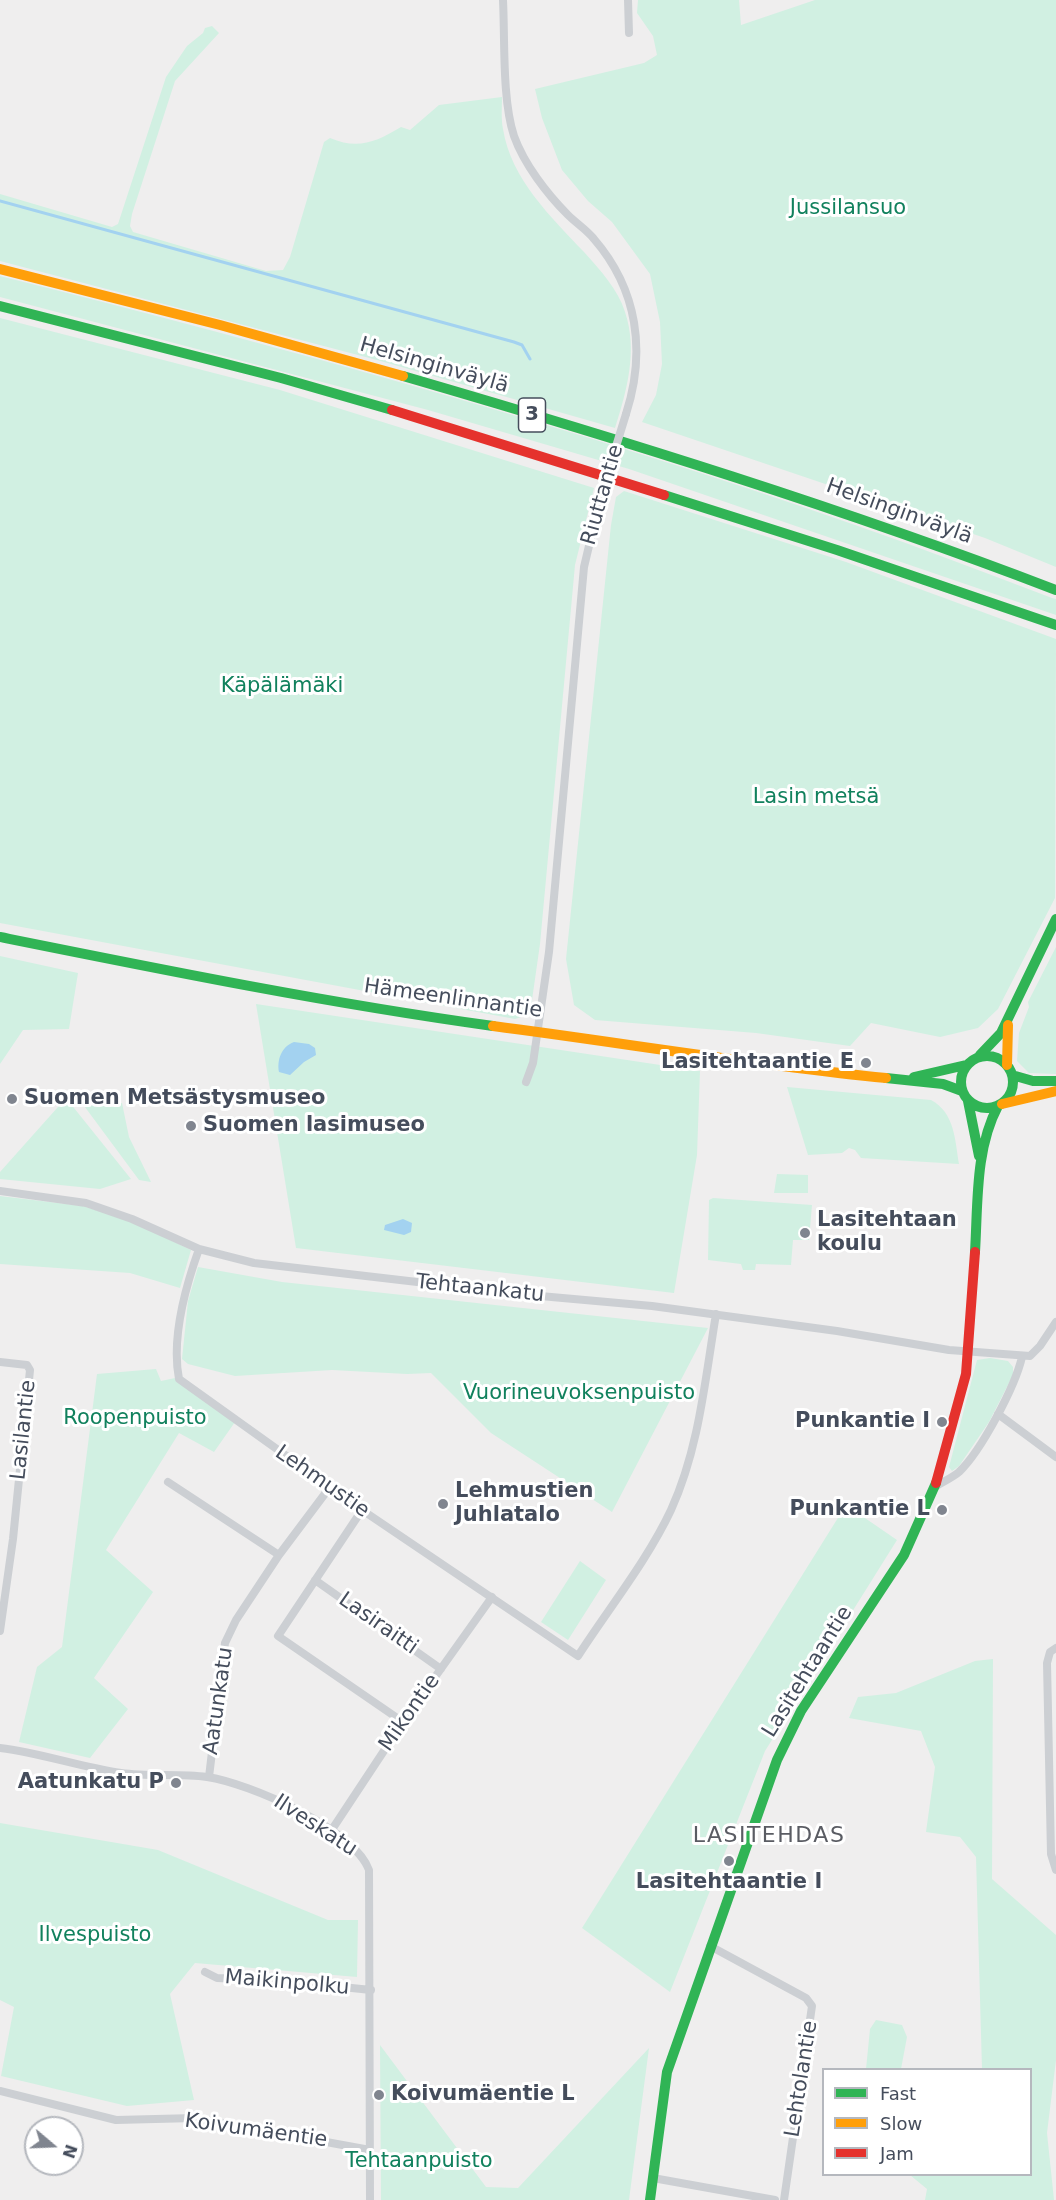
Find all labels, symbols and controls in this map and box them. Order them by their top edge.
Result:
park label: Jussilansuo [790,196,906,222]
street label: Helsinginväylä [357,333,511,399]
road number: 3 [518,398,546,432]
street label: Riuttantie [577,442,629,548]
street label: Helsinginväylä [823,474,975,550]
park label: Käpälämäki [221,674,343,700]
park label: Lasin metsä [753,785,879,811]
street label: Hämeenlinnantie [362,974,544,1024]
place label: Lasitehtaantie E [661,1050,854,1076]
marker: Lasitehtaantie E [859,1056,873,1070]
place label: Suomen Metsästysmuseo [24,1086,325,1112]
marker: Suomen Metsästysmuseo [5,1092,19,1106]
place label: Suomen lasimuseo [203,1113,425,1139]
marker: Suomen lasimuseo [184,1119,198,1133]
place label: Lasitehtaan koulu [817,1208,957,1258]
marker: Lasitehtaan koulu [798,1226,812,1240]
street label: Tehtaankatu [415,1270,545,1308]
street label: Lasilantie [6,1379,42,1481]
park label: Vuorineuvoksenpuisto [463,1381,695,1407]
park label: Roopenpuisto [63,1406,207,1432]
place label: Punkantie I [795,1409,930,1435]
marker: Punkantie I [935,1415,949,1429]
street label: Lehmustie [270,1440,374,1524]
place label: Lehmustien Juhlatalo [455,1479,593,1529]
marker: Lehmustien Juhlatalo [436,1497,450,1511]
place label: Punkantie L [789,1497,930,1523]
marker: Punkantie L [935,1503,949,1517]
street label: Lasiraitti [334,1588,422,1660]
street label: Lasitehtaantie [758,1602,858,1742]
street label: Aatunkatu [199,1646,239,1756]
street label: Mikontie [374,1670,446,1756]
place label: Aatunkatu P [18,1770,164,1796]
marker: Aatunkatu P [169,1776,183,1790]
street label: Ilveskatu [269,1790,361,1862]
district label: LASITEHDAS [693,1823,845,1849]
marker: Lasitehtaantie I [722,1854,736,1868]
place label: Lasitehtaantie I [636,1870,822,1896]
park label: Ilvespuisto [39,1923,151,1949]
street label: Maikinpolku [224,1965,350,2001]
street label: Lehtolantie [780,2019,824,2139]
legend [822,2068,1032,2176]
place label: Koivumäentie L [391,2082,575,2108]
text: Fast [880,2083,916,2104]
marker: Koivumäentie L [372,2088,386,2102]
street label: Koivumäentie [183,2109,329,2153]
text: Slow [880,2113,922,2134]
north arrow [24,2116,84,2176]
text: N [58,2142,81,2161]
text: Jam [880,2143,914,2164]
park label: Tehtaanpuisto [345,2149,493,2175]

